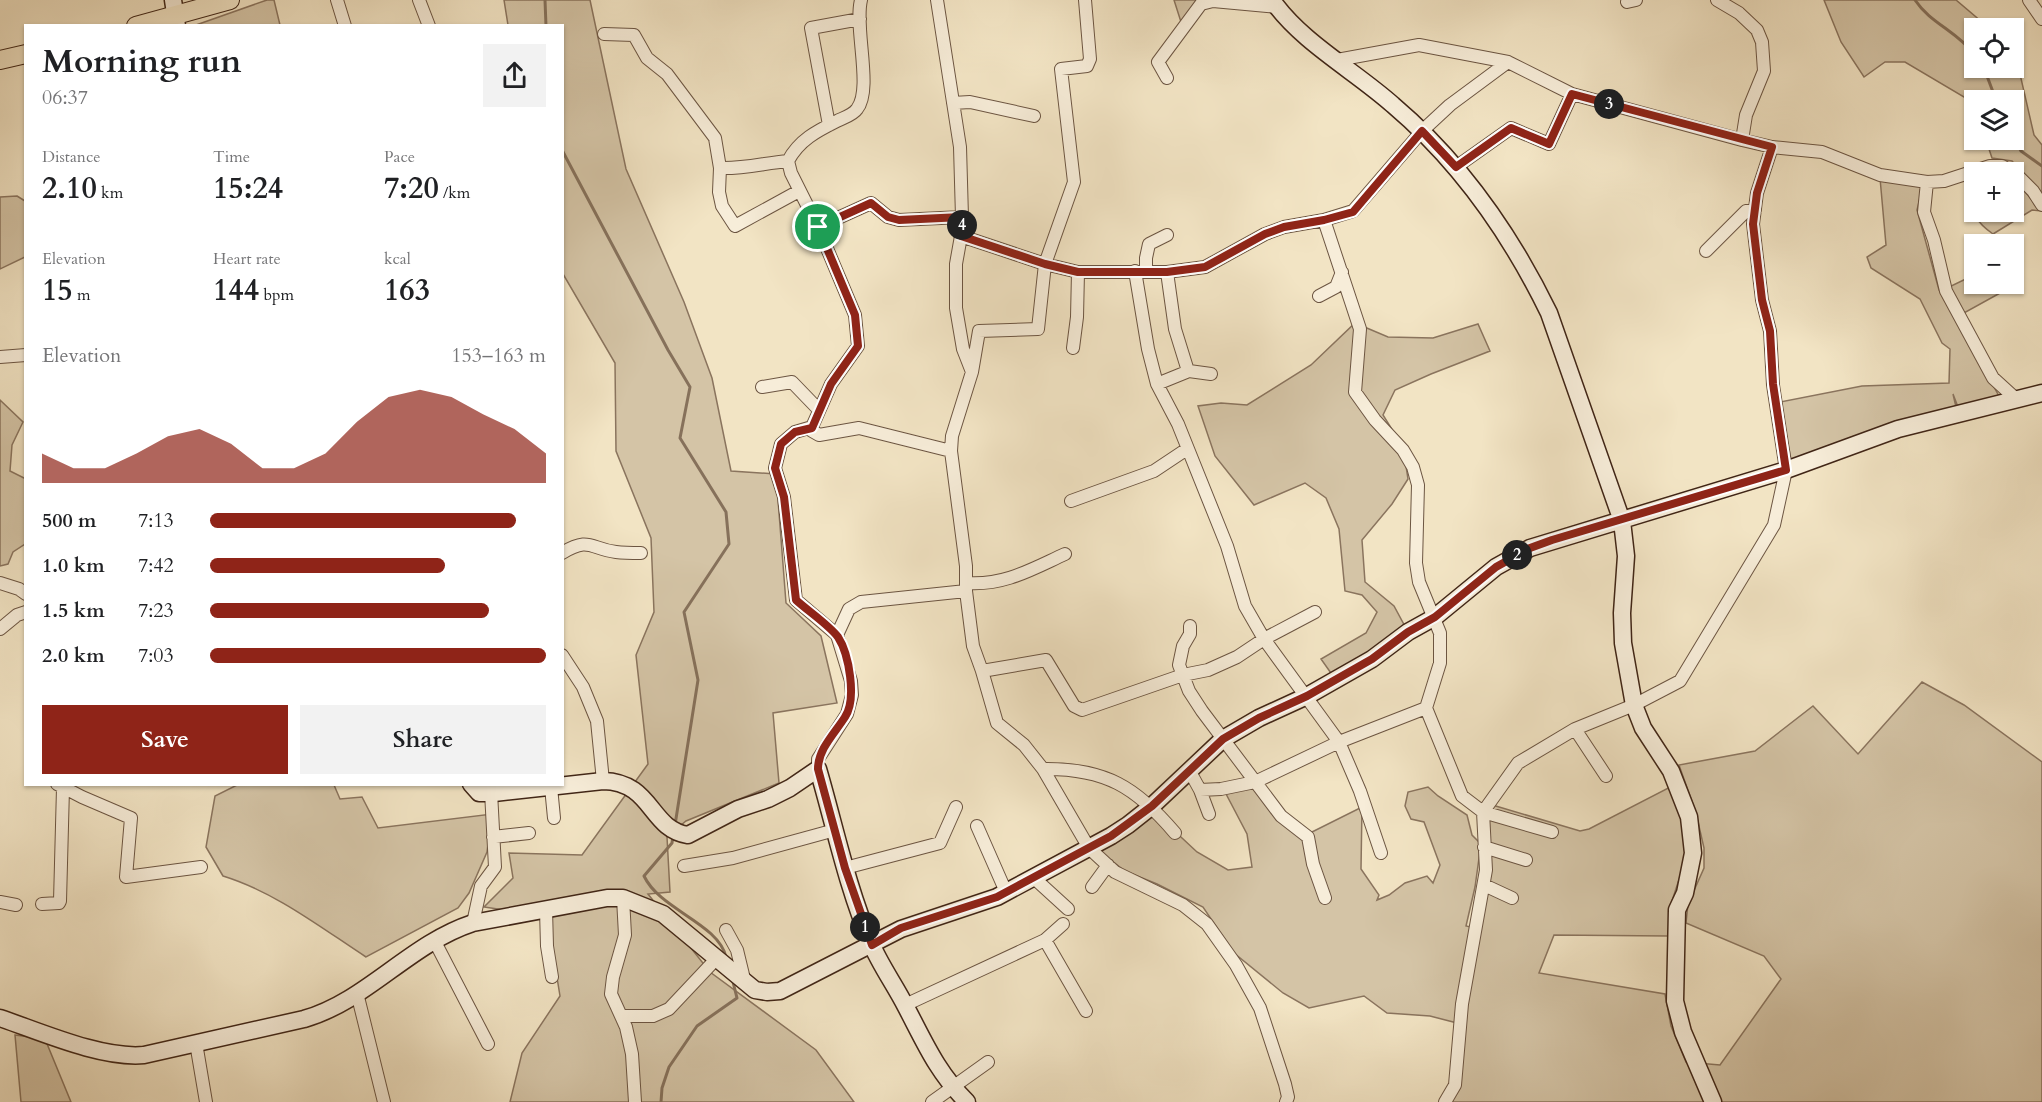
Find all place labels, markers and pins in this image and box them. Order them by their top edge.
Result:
pin: 3 [1594,89,1624,119]
pin [792,201,843,252]
pin: 4 [947,210,977,240]
pin: 2 [1502,540,1532,570]
pin: 1 [850,912,880,942]

